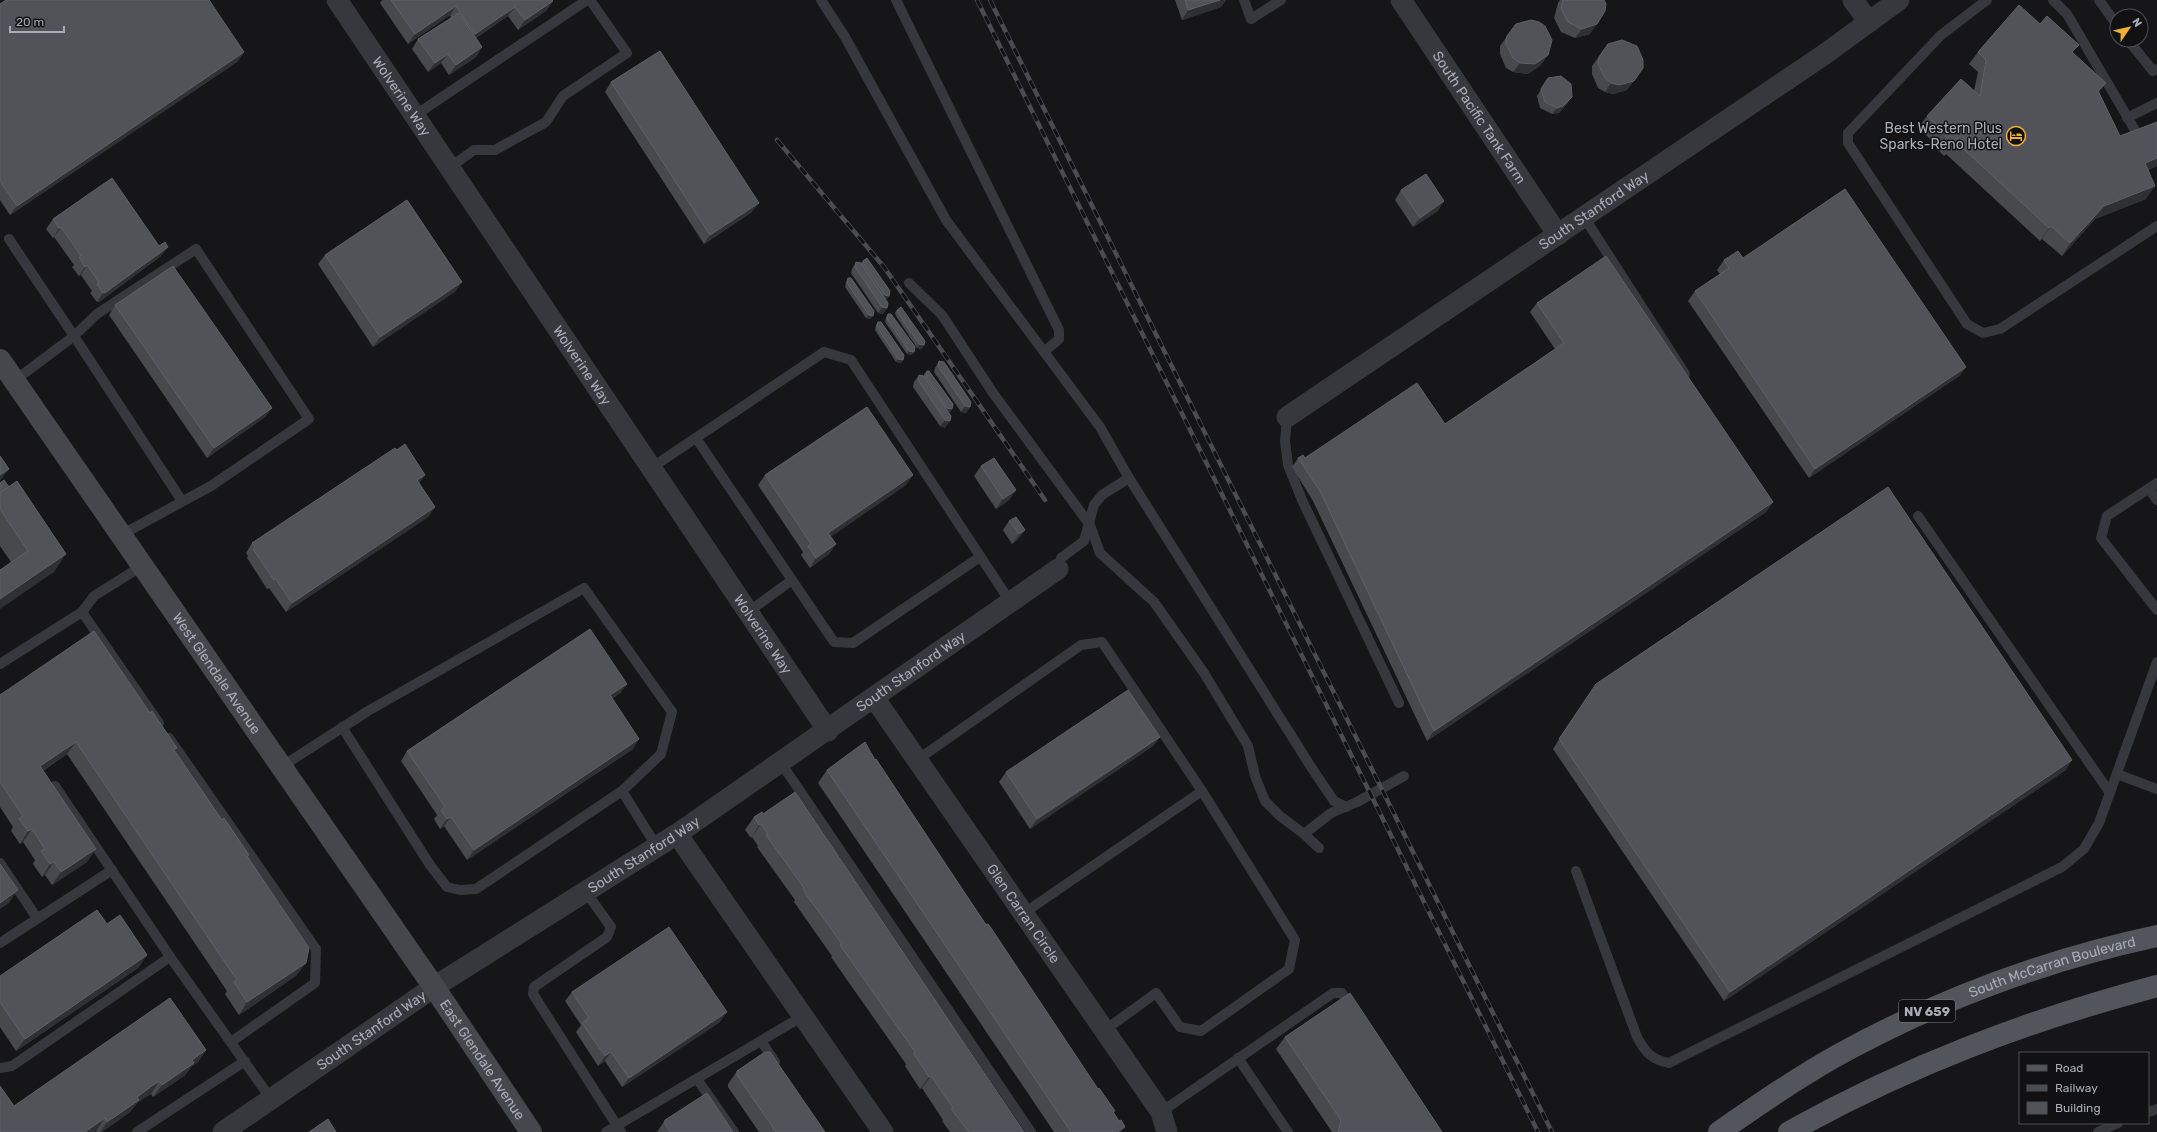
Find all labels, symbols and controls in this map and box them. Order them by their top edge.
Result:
scale bar [10,8,64,34]
north arrow [2109,8,2149,48]
text: 20 m [16,15,44,29]
text: N [2129,16,2145,30]
street label: South Pacific Tank Farm [1429,48,1529,187]
street label: Wolverine Way [369,54,434,140]
place label: Best Western Plus Sparks-Reno Hotel [1880,120,2002,153]
hotel icon: Best Western Plus Sparks-Reno Hotel [2005,125,2027,147]
street label: South Stanford Way [1536,167,1653,254]
street label: Wolverine Way [549,323,615,409]
street label: Wolverine Way [730,591,795,678]
street label: West Glendale Avenue [169,610,264,738]
street label: South Stanford Way [853,628,969,716]
street label: South Stanford Way [585,813,703,897]
street label: Glen Carran Circle [983,861,1064,967]
street label: South McCarran Boulevard [1966,933,2137,1001]
street label: South Stanford Way [314,987,430,1074]
street label: East Glendale Avenue [436,997,529,1123]
road number: NV 659 [1899,1000,1955,1022]
legend [2019,1052,2149,1124]
text: Road [2055,1061,2083,1075]
text: Railway [2055,1081,2098,1095]
text: Building [2055,1101,2101,1115]

